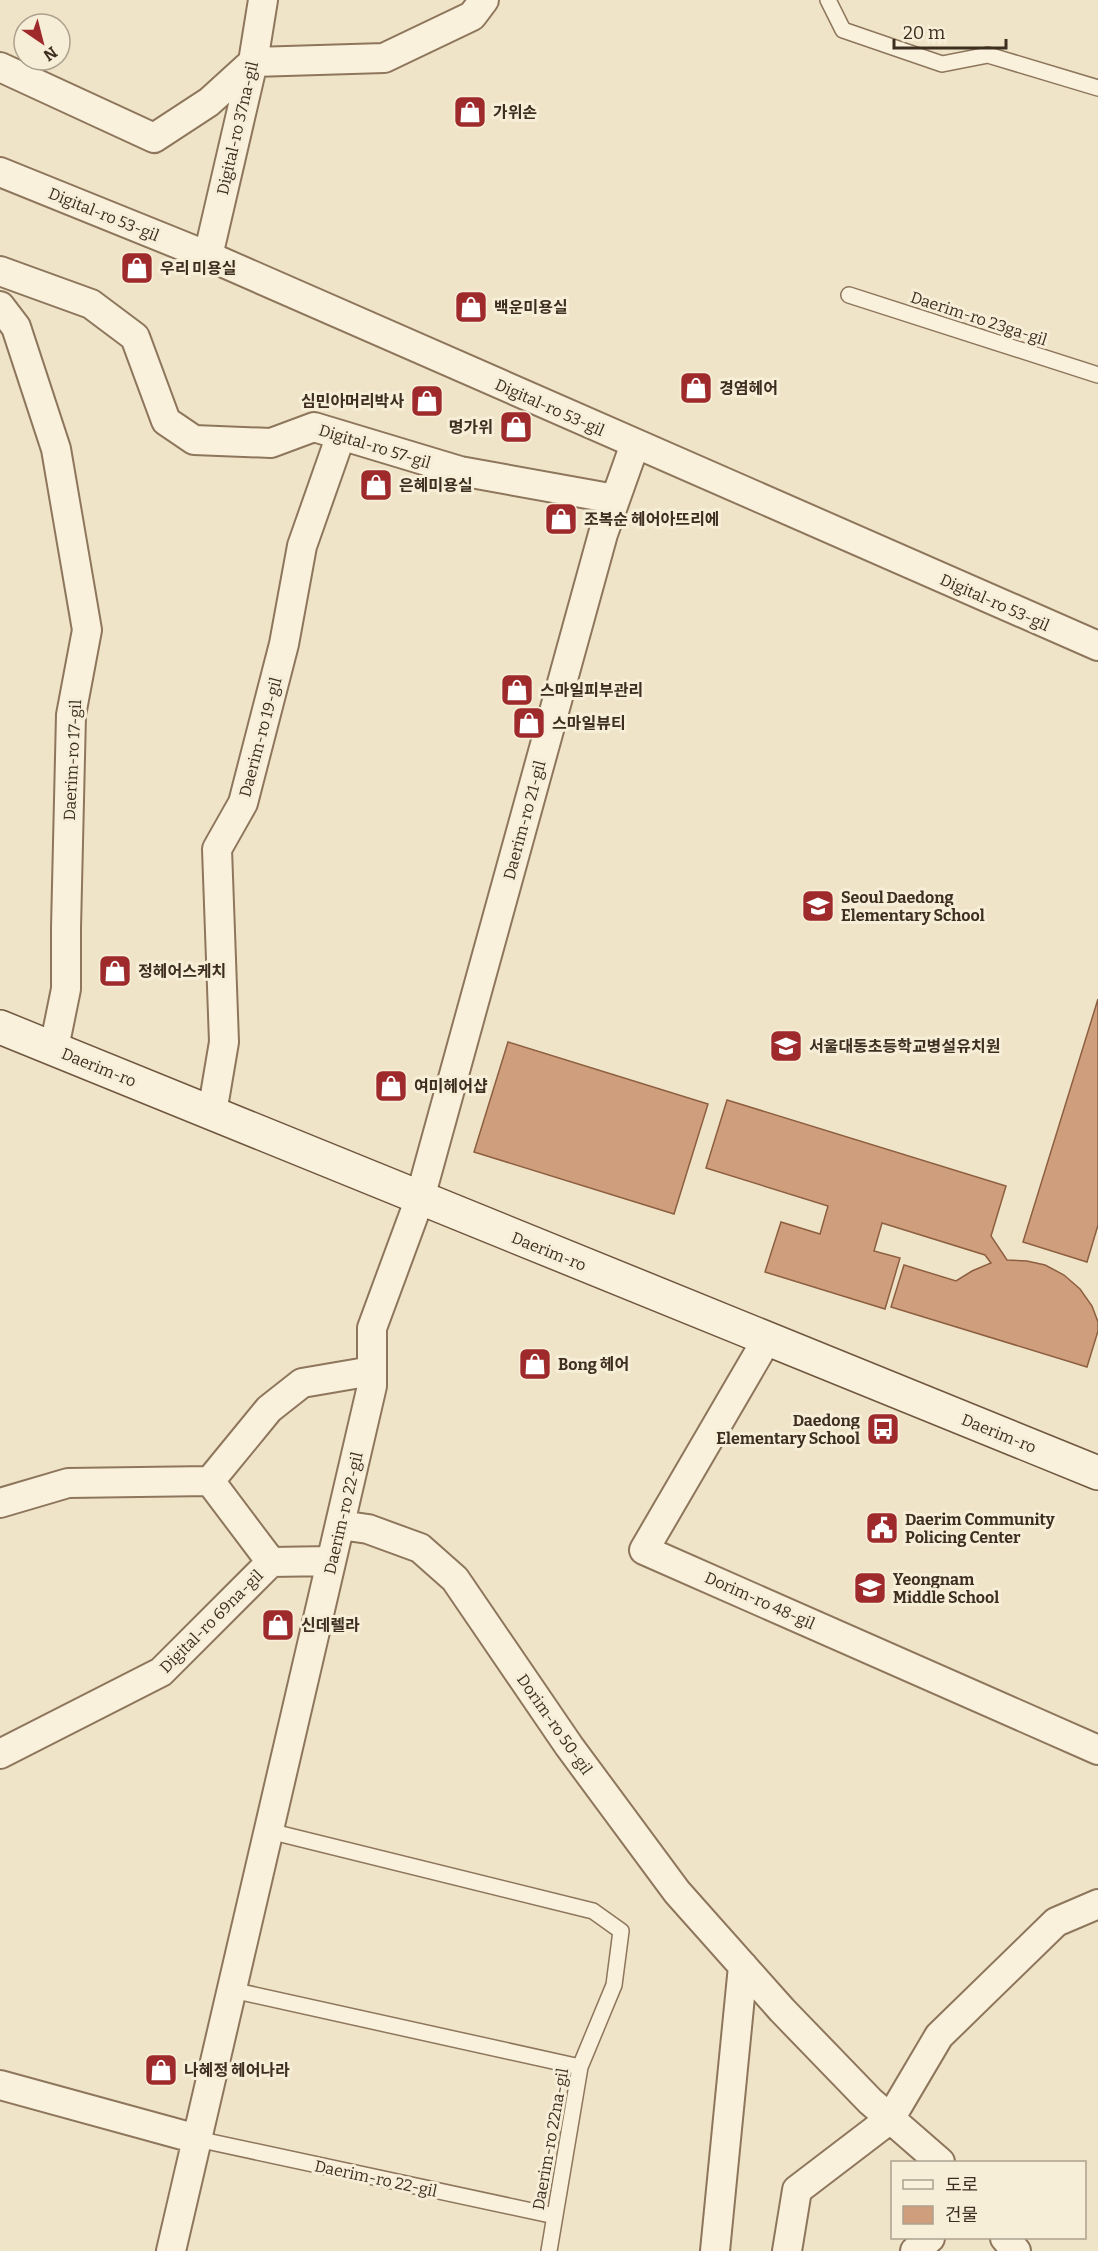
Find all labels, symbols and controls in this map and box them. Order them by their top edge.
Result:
north arrow [12,12,72,72]
scale bar [894,12,1006,50]
text: 20 m [903,22,945,44]
text: N [40,43,61,65]
street label: Digital-ro 37na-gil [213,59,262,197]
shop icon: 가위손 [452,94,488,130]
place label: 가위손 [493,103,537,122]
street label: Digital-ro 53-gil [46,184,162,245]
shop icon: 우리 미용실 [119,250,155,286]
place label: 우리 미용실 [160,259,236,278]
street label: Daerim-ro 23ga-gil [908,287,1050,350]
shop icon: 백운미용실 [453,289,489,325]
place label: 백운미용실 [494,298,568,317]
shop icon: 경염헤어 [678,370,714,406]
street label: Digital-ro 53-gil [492,375,608,440]
place label: 경염헤어 [719,379,778,398]
shop icon: 심민아머리박사 [409,383,445,419]
place label: 심민아머리박사 [301,392,404,411]
shop icon: 명가위 [498,409,534,445]
place label: 명가위 [449,418,493,437]
street label: Digital-ro 57-gil [317,420,433,473]
shop icon: 은혜미용실 [358,467,394,503]
place label: 은혜미용실 [399,476,473,495]
shop icon: 조복순 헤어아뜨리에 [543,501,579,537]
place label: 조복순 헤어아뜨리에 [584,510,719,529]
street label: Digital-ro 53-gil [937,570,1053,635]
shop icon: 스마일피부관리 [499,672,535,708]
street label: Daerim-ro 19-gil [235,675,286,799]
place label: 스마일피부관리 [540,681,643,700]
street label: Daerim-ro 17-gil [60,699,85,821]
shop icon: 스마일뷰티 [511,705,547,741]
place label: 스마일뷰티 [552,714,626,733]
street label: Daerim-ro 21-gil [499,758,550,882]
school or university icon: Seoul Daedong Elementary School [800,888,836,924]
place label: Seoul Daedong Elementary School [841,888,985,925]
shop icon: 정헤어스케치 [97,953,133,989]
place label: 정헤어스케치 [138,962,226,981]
school or university icon: 서울대동초등학교병설유치원 [768,1028,804,1064]
place label: 서울대동초등학교병설유치원 [809,1037,1000,1056]
street label: Daerim-ro [59,1044,139,1091]
shop icon: 여미헤어샵 [373,1068,409,1104]
place label: 여미헤어샵 [414,1077,488,1096]
street label: Daerim-ro [509,1228,589,1275]
shop icon: Bong 헤어 [517,1346,553,1382]
place label: Bong 헤어 [558,1355,629,1374]
street label: Daerim-ro [959,1410,1039,1457]
place label: Daedong Elementary School [716,1411,860,1448]
bus stop icon: Daedong Elementary School [865,1411,901,1447]
street label: Daerim-ro 22-gil [320,1450,367,1576]
public building icon: Daerim Community Policing Center [864,1510,900,1546]
place label: Daerim Community Policing Center [905,1510,1055,1547]
street label: Digital-ro 69na-gil [156,1566,267,1677]
street label: Dorim-ro 48-gil [702,1568,818,1633]
school or university icon: Yeongnam Middle School [852,1570,888,1606]
place label: Yeongnam Middle School [893,1570,999,1607]
shop icon: 신데렐라 [260,1607,296,1643]
place label: 신데렐라 [301,1616,360,1635]
street label: Dorim-ro 50-gil [513,1670,596,1778]
shop icon: 나혜정 헤어나라 [143,2052,179,2088]
place label: 나혜정 헤어나라 [184,2061,290,2080]
street label: Daerim-ro 22na-gil [529,2066,572,2211]
street label: Daerim-ro 22-gil [313,2156,439,2201]
legend [891,2161,1086,2239]
text: 도로 [945,2174,978,2196]
text: 건물 [945,2204,978,2226]

